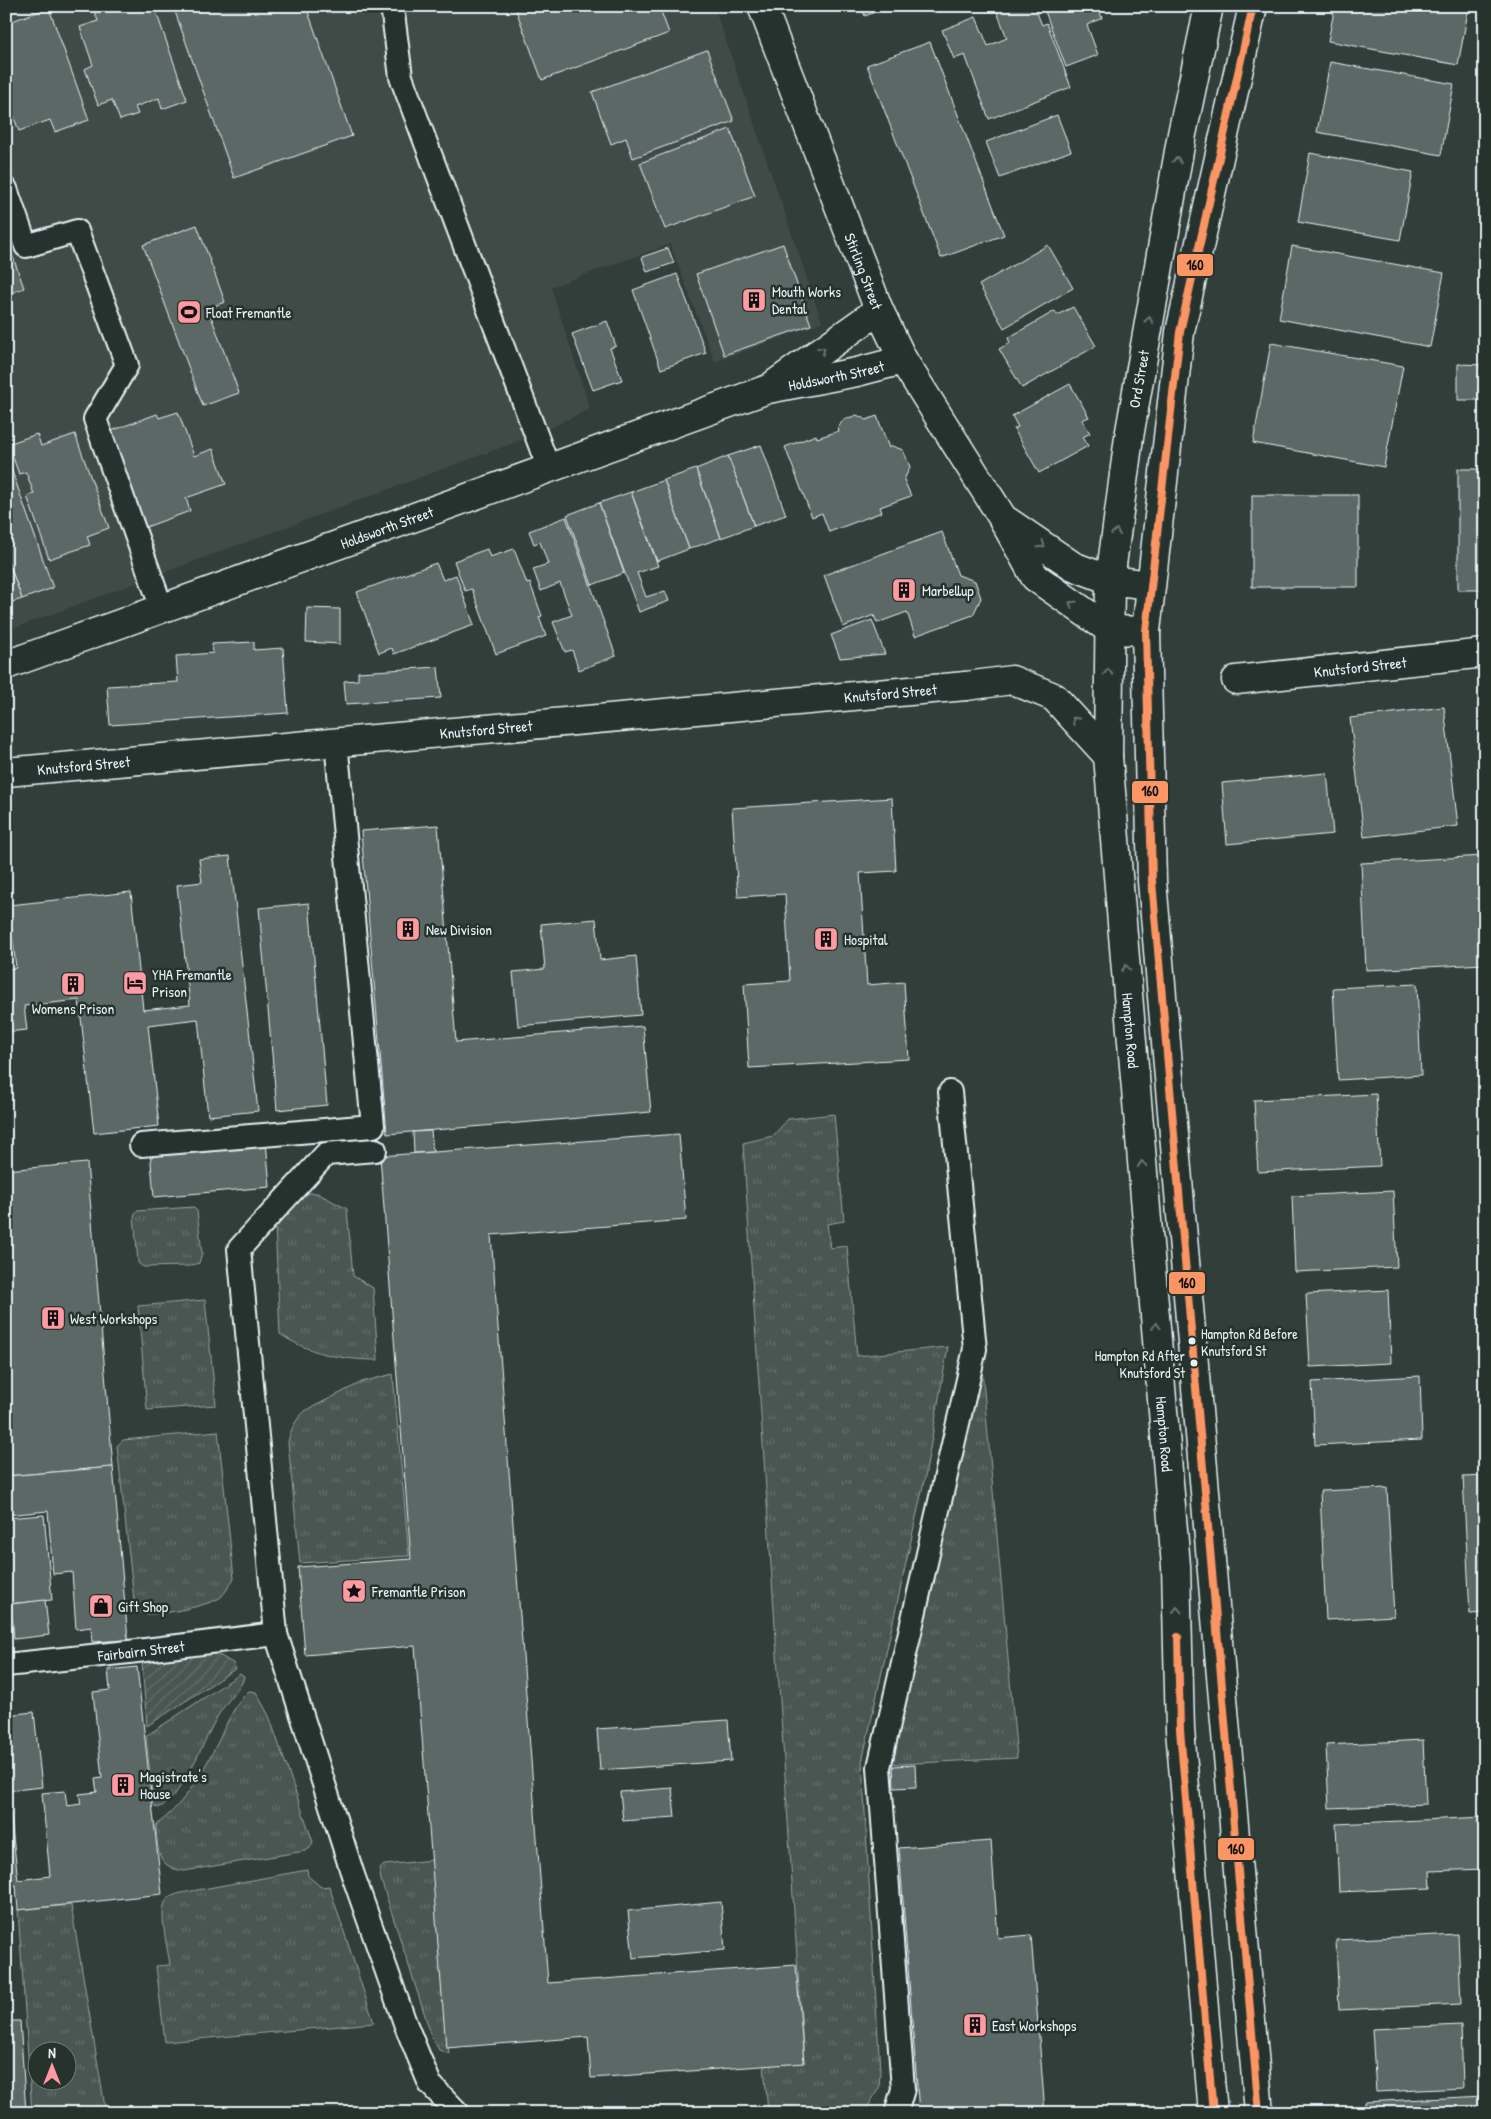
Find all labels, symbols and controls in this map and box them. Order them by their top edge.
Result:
one-way arrow [1172,155,1182,164]
street label: Stirling Street [840,230,889,313]
line badge: 160 [1176,253,1214,277]
text: 160 [1187,255,1204,274]
place label: Mouth Works Dental [772,281,841,319]
building icon: Mouth Works Dental [741,287,767,313]
sports icon: Float Fremantle [176,299,202,325]
place label: Float Fremantle [205,302,292,323]
one-way arrow [1143,315,1154,324]
one-way arrow [816,348,825,356]
street label: Ord Street [1124,348,1155,410]
street label: Holdsworth Street [787,355,887,395]
street label: Holdsworth Street [337,500,437,554]
one-way arrow [1110,527,1121,535]
one-way arrow [1036,539,1046,548]
building icon: Marbellup [891,577,917,603]
place label: Marbellup [922,580,974,601]
one-way arrow [1068,601,1078,610]
street label: Knutsford Street [1313,651,1409,682]
one-way arrow [1103,668,1113,676]
street label: Knutsford Street [843,678,939,707]
street label: Knutsford Street [439,714,534,744]
one-way arrow [1072,717,1081,726]
street label: Knutsford Street [36,750,132,780]
line badge: 160 [1131,780,1169,804]
text: 160 [1142,781,1159,800]
building icon: New Division [395,916,421,942]
place label: New Division [426,919,492,940]
building icon: Hospital [813,926,839,952]
place label: Hospital [844,929,888,950]
one-way arrow [1121,963,1132,971]
place label: YHA Fremantle Prison [152,964,232,1002]
hotel icon: YHA Fremantle Prison [122,970,148,996]
building icon: Womens Prison [60,971,86,997]
street label: Hampton Road [1117,992,1145,1069]
place label: Womens Prison [32,998,114,1019]
one-way arrow [1137,1160,1148,1168]
line badge: 160 [1168,1271,1206,1295]
text: 160 [1179,1273,1196,1292]
building icon: West Workshops [40,1305,66,1331]
place label: West Workshops [70,1308,157,1329]
one-way arrow [1151,1322,1162,1330]
place label: Hampton Rd Before Knutsford St [1201,1324,1298,1360]
marker: Hampton Rd Before Knutsford St [1187,1336,1197,1346]
place label: Hampton Rd After Knutsford St [1095,1346,1186,1382]
marker: Hampton Rd After Knutsford St [1189,1358,1199,1368]
street label: Hampton Road [1151,1395,1179,1473]
place icon: Fremantle Prison [341,1578,367,1604]
place label: Fremantle Prison [371,1581,466,1602]
shop icon: Gift Shop [88,1593,114,1619]
place label: Gift Shop [118,1596,169,1617]
one-way arrow [1172,1606,1182,1614]
street label: Fairbairn Street [96,1635,187,1666]
place label: Magistrate's House [140,1766,207,1804]
building icon: Magistrate's House [110,1772,136,1798]
line badge: 160 [1217,1837,1255,1861]
text: 160 [1228,1839,1245,1858]
building icon: East Workshops [962,2012,988,2038]
place label: East Workshops [992,2015,1077,2036]
north arrow [28,2042,78,2092]
text: N [48,2043,56,2062]

